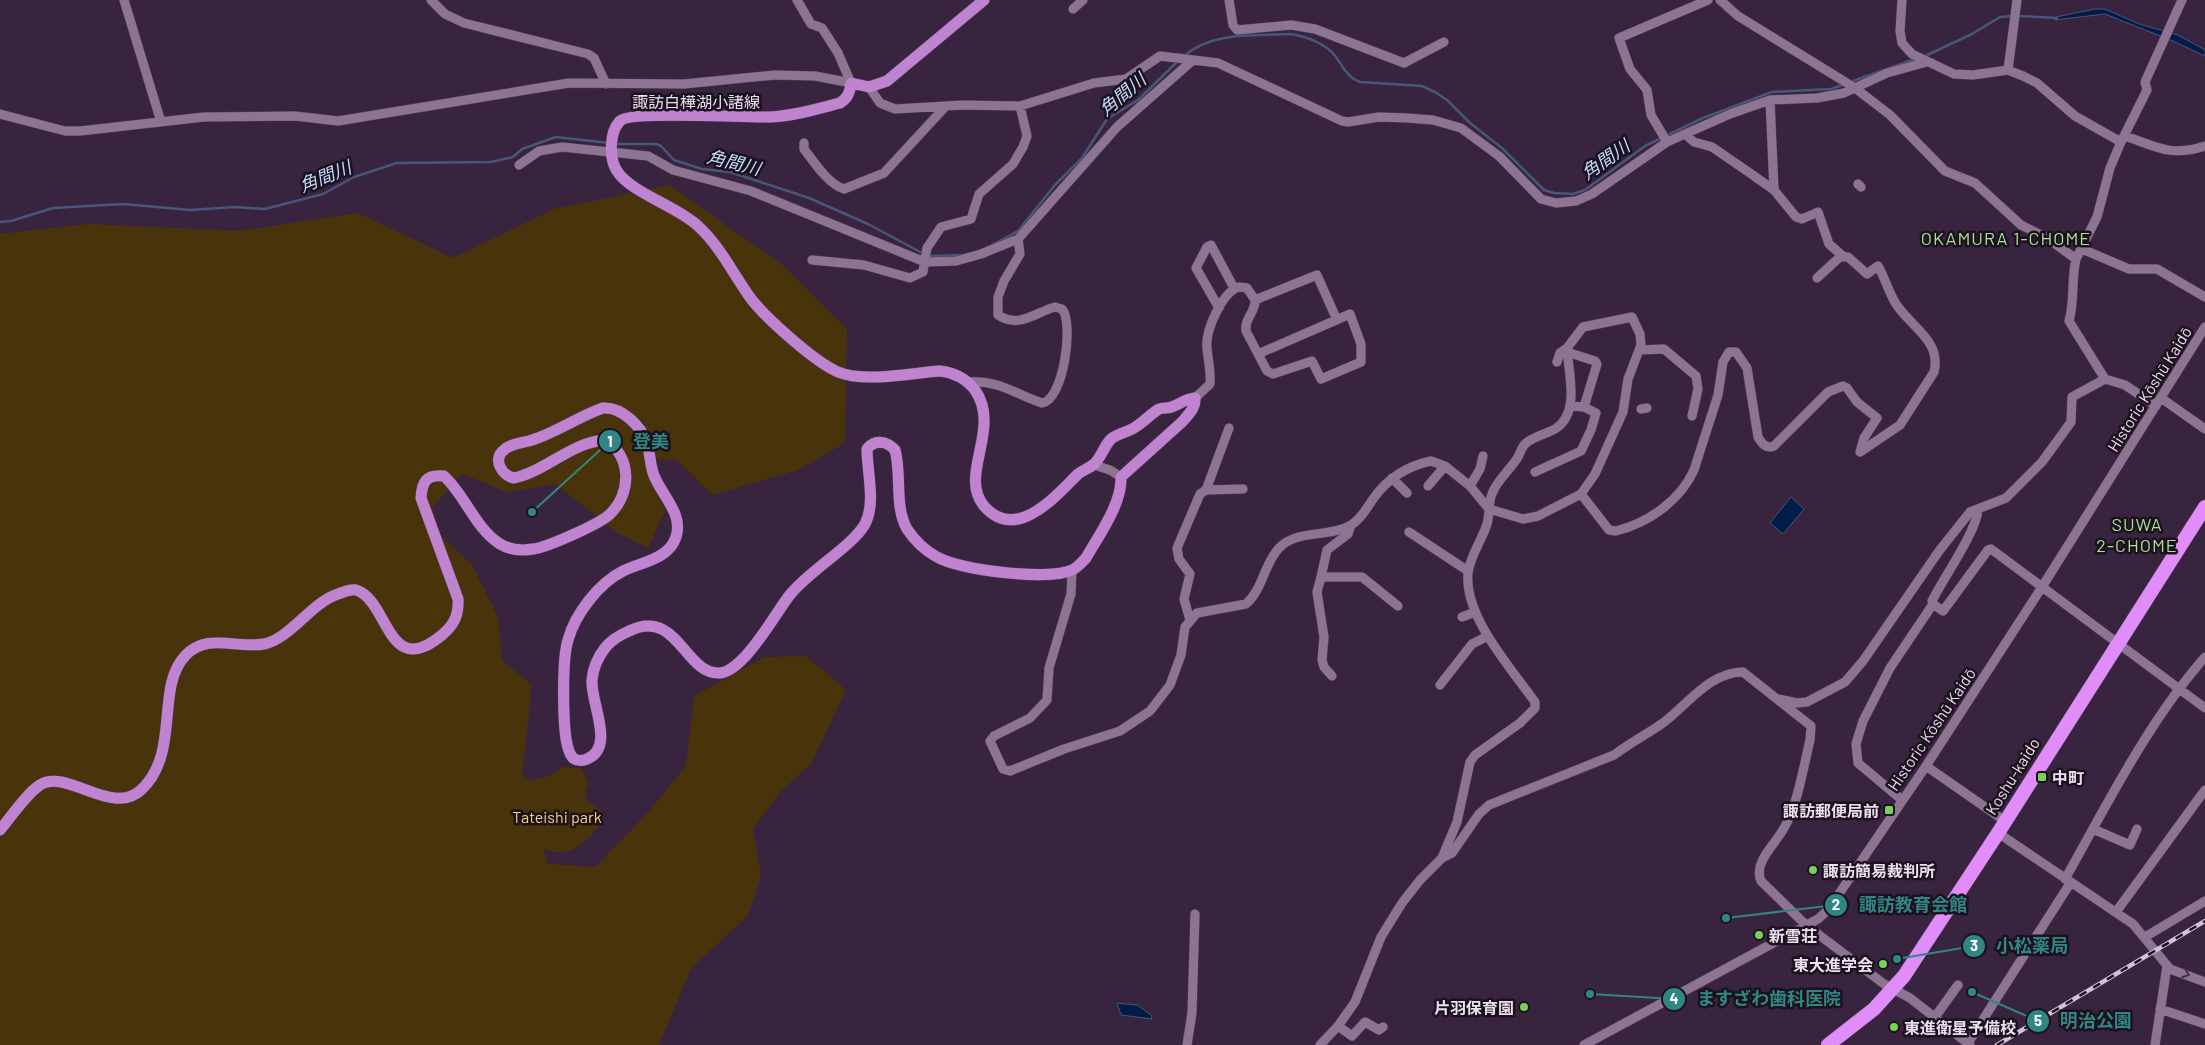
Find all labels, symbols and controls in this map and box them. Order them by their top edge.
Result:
water label: 角間川 [1094,67,1151,120]
street label: 諏訪白樺湖小諸線 [632,92,760,111]
water label: 角間川 [1577,133,1635,183]
water label: 角間川 [705,145,765,180]
water label: 角間川 [296,155,356,196]
district label: OKAMURA 1-CHOME [1921,227,2091,249]
street label: Historic Kōshū Kaidō [2103,323,2195,455]
callout: 登美 [598,425,679,458]
text: 登美 [633,430,669,452]
text: 1 [607,432,613,450]
district label: SUWA 2-CHOME [2096,513,2178,556]
street label: Historic Kōshū Kaidō [1883,664,1979,794]
street label: Koshu-kaido [1981,734,2043,818]
place label: 中町 [2052,768,2084,787]
marker: 中町 [2036,771,2048,783]
place label: 諏訪郵便局前 [1783,801,1879,820]
marker: 諏訪郵便局前 [1883,804,1895,816]
park label: Tateishi park [512,807,602,826]
place label: 諏訪簡易裁判所 [1823,861,1935,880]
marker: 諏訪簡易裁判所 [1807,864,1819,876]
callout: 諏訪教育会館 [1824,888,1977,921]
text: 諏訪教育会館 [1859,893,1967,915]
text: 2 [1832,895,1840,913]
place label: 新雪荘 [1769,926,1817,945]
marker: 新雪荘 [1753,929,1765,941]
callout: 小松薬局 [1961,930,2078,963]
text: 小松薬局 [1996,934,2068,956]
text: 3 [1970,936,1978,954]
place label: 東大進学会 [1793,955,1873,974]
marker: 東大進学会 [1877,958,1889,970]
one-way arrow [2181,968,2189,978]
callout: ますざわ歯科医院 [1662,982,1851,1015]
text: ますざわ歯科医院 [1697,987,1841,1009]
text: 4 [1669,989,1679,1007]
place label: 片羽保育園 [1434,998,1514,1017]
marker: 片羽保育園 [1518,1001,1530,1013]
callout: 明治公園 [2025,1004,2142,1037]
text: 明治公園 [2060,1009,2132,1031]
text: 5 [2034,1011,2042,1029]
place label: 東進衛星予備校 [1904,1018,2016,1037]
marker: 東進衛星予備校 [1888,1021,1900,1033]

